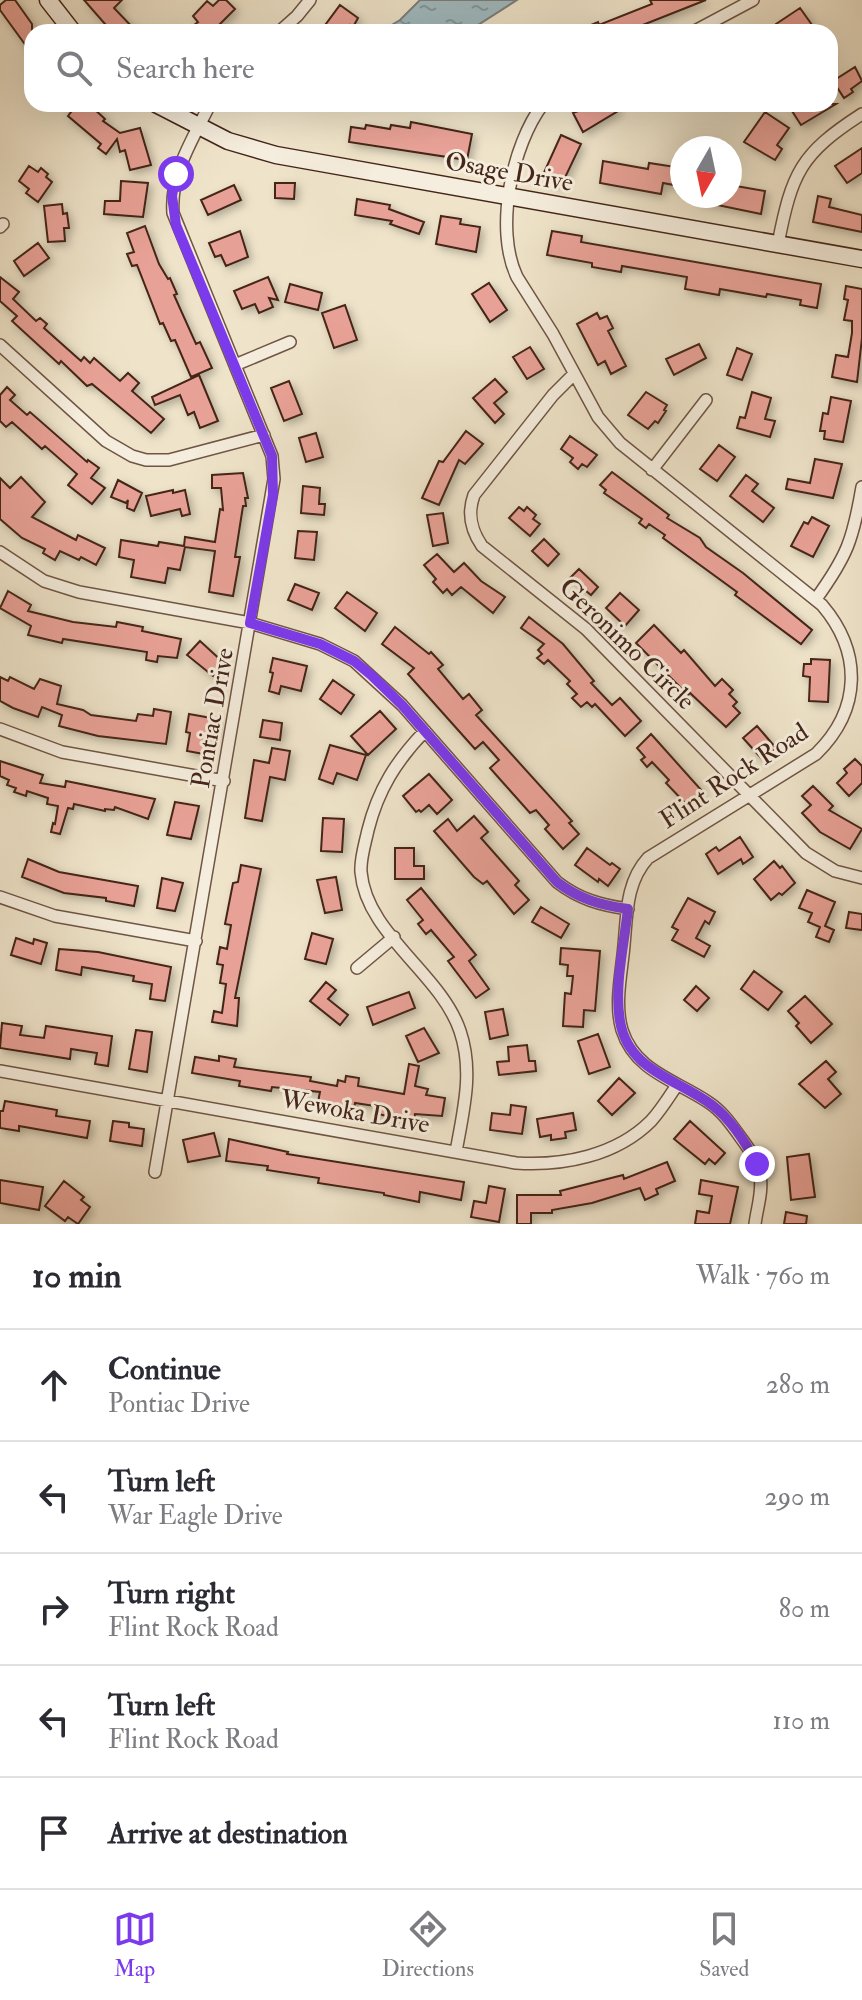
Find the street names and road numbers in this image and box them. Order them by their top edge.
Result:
street label: Osage Drive [442,145,576,199]
street label: Geronimo Circle [552,571,702,717]
street label: Pontiac Drive [185,645,241,791]
street label: Flint Rock Road [654,716,814,836]
street label: Wewoka Drive [277,1083,432,1141]

